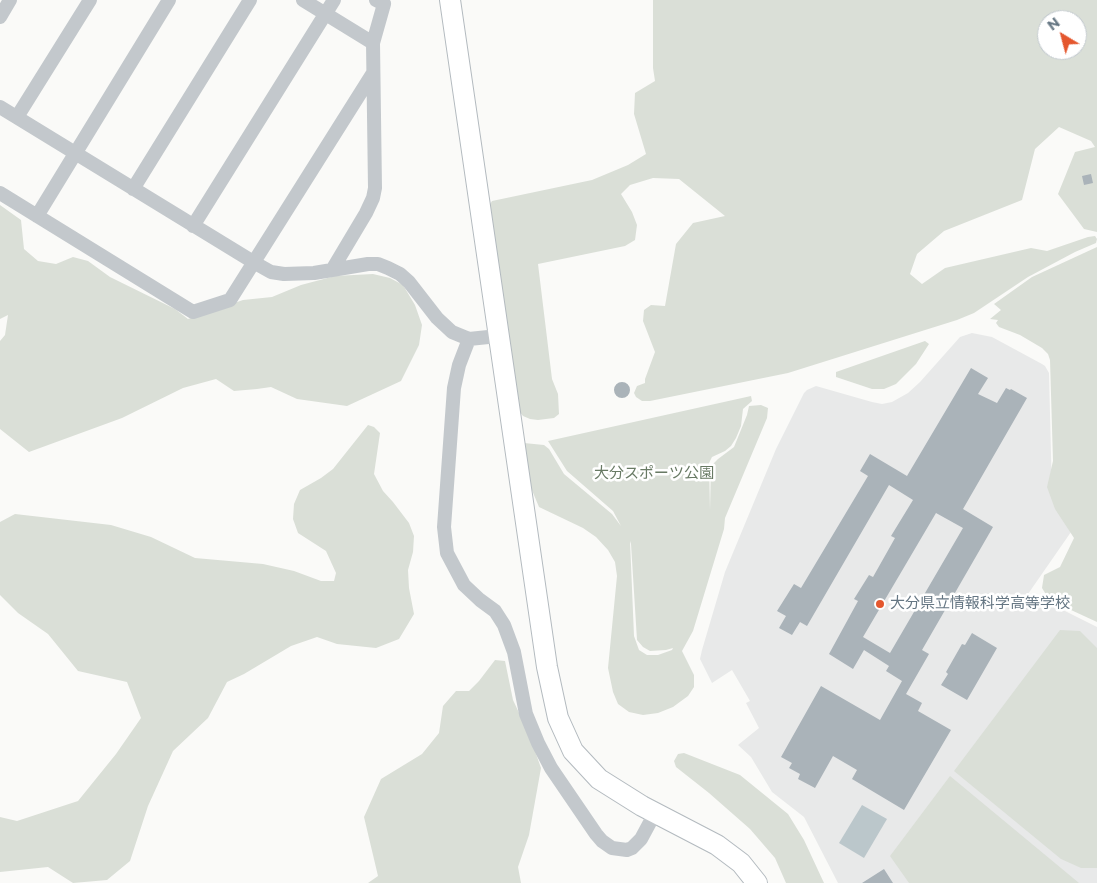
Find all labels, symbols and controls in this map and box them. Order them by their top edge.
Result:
north arrow [1037,10,1087,60]
text: N [1044,13,1064,34]
park label: 大分スポーツ公園 [594,465,714,483]
place label: 大分県立情報科学高等学校 [890,595,1070,613]
marker: 大分県立情報科学高等学校 [874,598,886,610]

